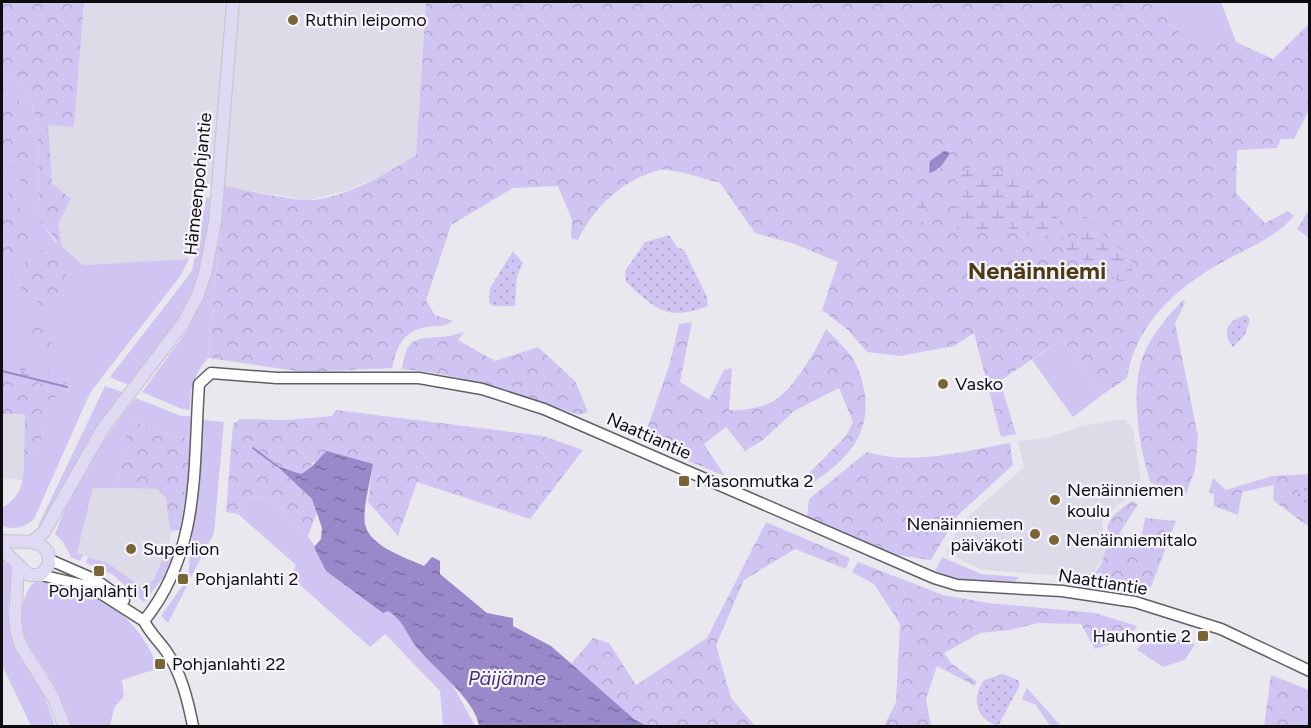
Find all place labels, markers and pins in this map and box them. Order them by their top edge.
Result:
place label: Ruthin leipomo [305,9,427,31]
marker: Ruthin leipomo [286,13,300,27]
place label: Vasko [955,373,1003,395]
marker: Vasko [936,377,950,391]
place label: Masonmutka 2 [696,470,814,492]
marker: Masonmutka 2 [677,474,691,488]
place label: Nenäinniemen koulu [1067,479,1183,522]
marker: Nenäinniemen koulu [1048,493,1062,507]
place label: Nenäinniemen päiväkoti [907,513,1023,556]
marker: Nenäinniemen päiväkoti [1028,527,1042,541]
place label: Nenäinniemitalo [1066,529,1197,551]
marker: Nenäinniemitalo [1047,533,1061,547]
place label: Superlion [143,538,219,560]
marker: Superlion [124,542,138,556]
marker: Pohjanlahti 1 [92,564,106,578]
place label: Pohjanlahti 2 [195,568,298,590]
marker: Pohjanlahti 2 [176,572,190,586]
place label: Pohjanlahti 1 [49,580,149,602]
place label: Hauhontie 2 [1092,625,1191,647]
marker: Hauhontie 2 [1196,629,1210,643]
place label: Pohjanlahti 22 [172,653,286,675]
marker: Pohjanlahti 22 [153,657,167,671]

